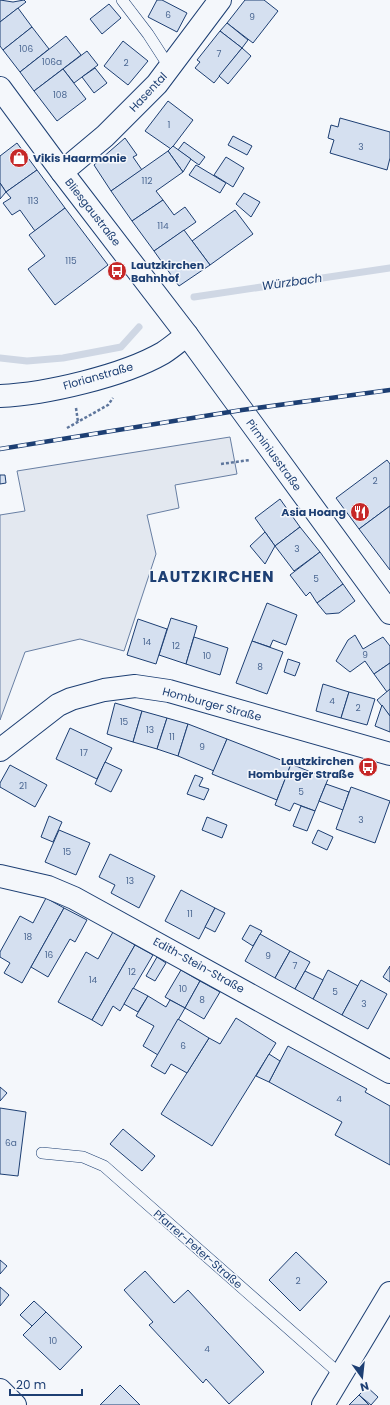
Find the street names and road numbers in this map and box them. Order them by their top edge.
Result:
street label: Hasental [126,69,170,115]
street label: Bliesgaustraße [61,175,125,249]
street label: Florianstraße [61,358,135,394]
street label: Pirminiusstraße [242,416,306,494]
street label: Homburger Straße [161,683,264,725]
street label: Edith-Stein-Straße [150,933,248,997]
street label: Pfarrer-Peter-Straße [150,1206,246,1292]

